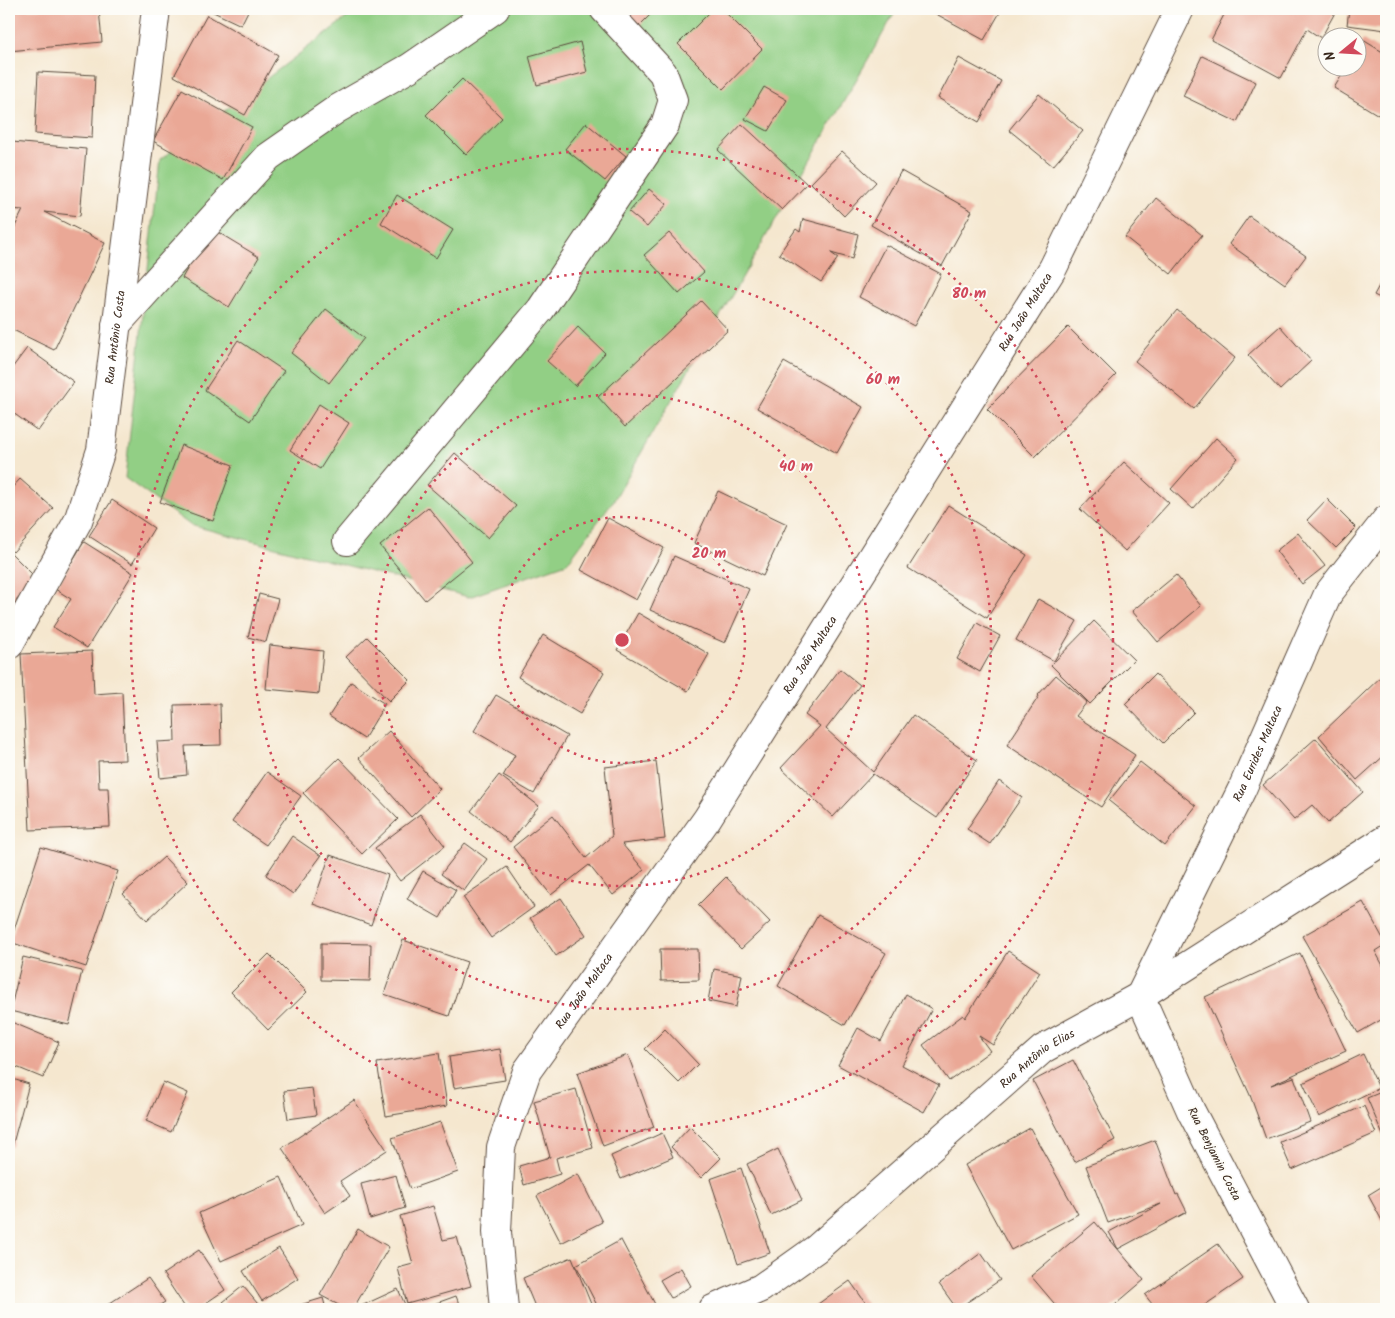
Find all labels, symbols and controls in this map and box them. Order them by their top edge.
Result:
north arrow [1318,28,1368,78]
text: N [1319,48,1342,63]
street label: Rua João Maltaca [993,269,1057,355]
text: 80 m [952,282,986,306]
street label: Rua Antônio Costa [100,289,130,386]
text: 60 m [866,368,900,392]
text: 40 m [779,455,813,479]
text: 20 m [692,542,726,566]
street label: Rua João Maltaca [778,612,842,698]
centre of rings [613,631,631,649]
street label: Rua Eurides Maltaca [1228,702,1287,805]
street label: Rua João Maltaca [550,949,618,1033]
street label: Rua Antônio Elias [995,1024,1078,1093]
street label: Rua Benjamin Costa [1182,1104,1246,1205]

